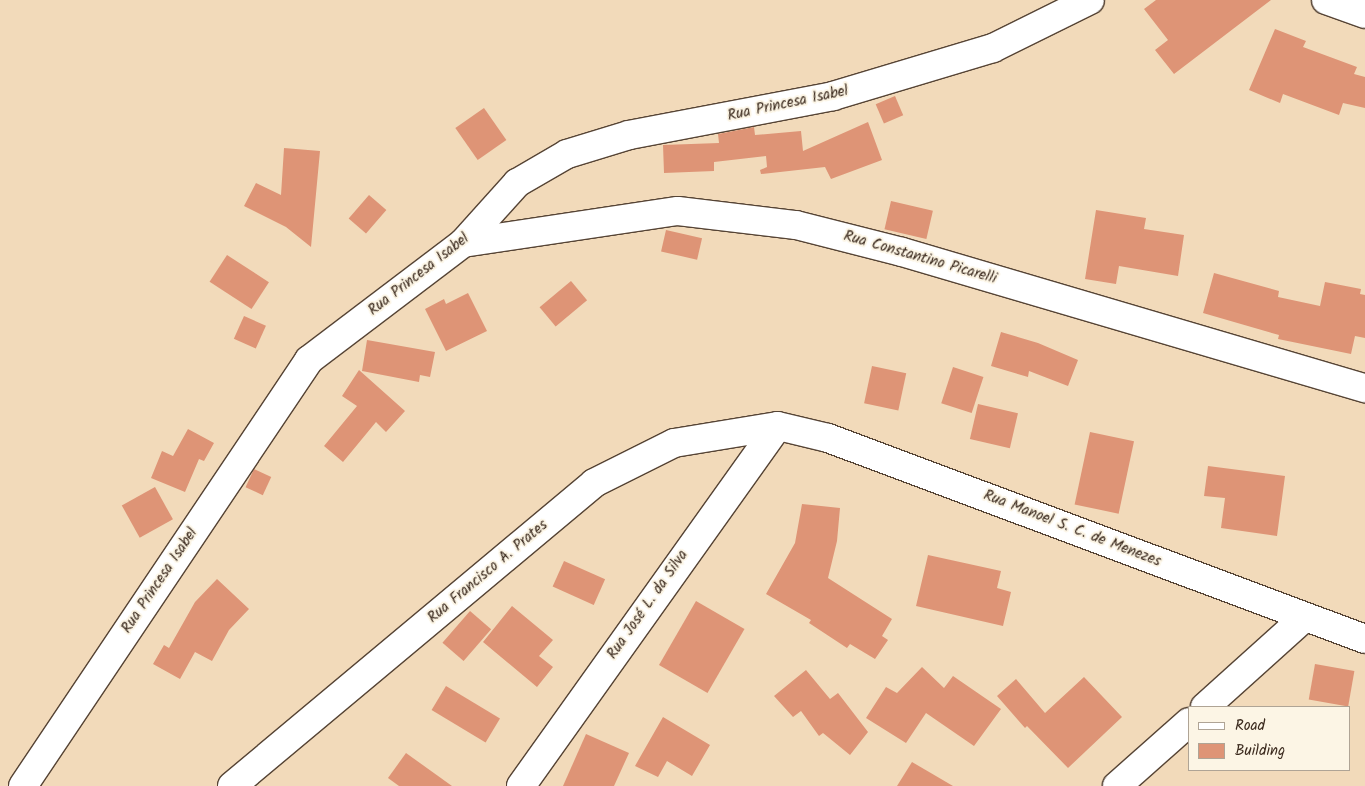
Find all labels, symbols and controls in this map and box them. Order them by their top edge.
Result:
street label: Rua Princesa Isabel [726,82,850,126]
street label: Rua Constantino Picarelli [841,228,999,288]
street label: Rua Princesa Isabel [365,230,473,320]
street label: Rua Manoel S. C. de Menezes [981,487,1163,571]
street label: Rua Francisco A. Prates [424,517,552,627]
street label: Rua Princesa Isabel [118,525,202,637]
street label: Rua José L. da Silva [604,547,692,663]
legend [1188,706,1350,771]
text: Road [1235,714,1265,738]
text: Building [1235,739,1285,763]

